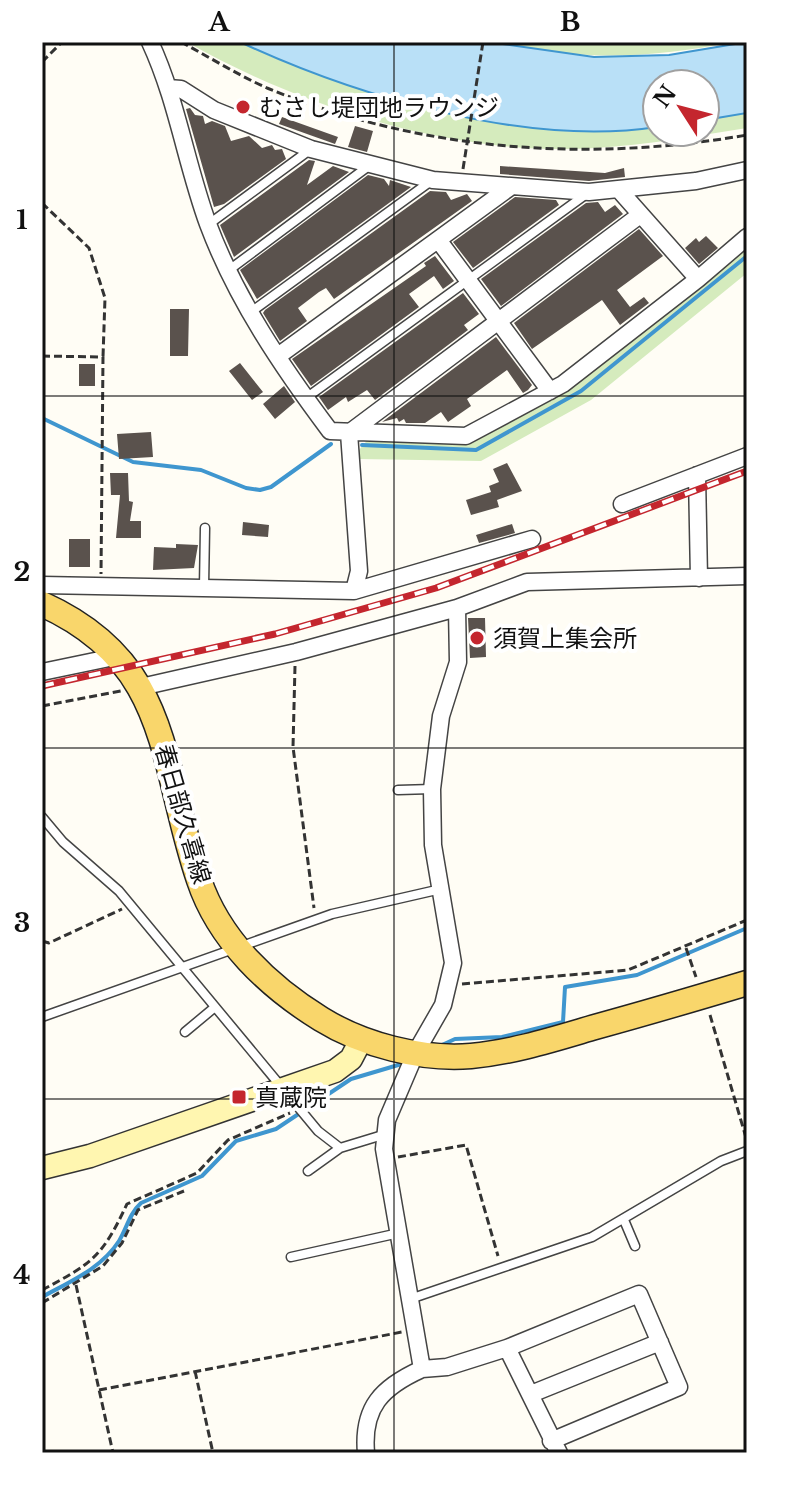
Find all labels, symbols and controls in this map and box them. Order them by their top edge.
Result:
text: A [207,6,230,38]
text: B [560,6,580,38]
north arrow [641,68,721,148]
text: N [648,80,682,113]
place label: むさし堤団地ラウンジ [259,93,499,122]
marker: むさし堤団地ラウンジ [234,98,252,116]
text: 1 [16,204,28,236]
text: 2 [14,556,30,588]
place label: 須賀上集会所 [493,624,637,653]
marker: 須賀上集会所 [468,629,486,647]
street label: 春日部久喜線 [149,741,217,887]
text: 3 [14,907,30,939]
place label: 真蔵院 [255,1083,327,1112]
marker: 真蔵院 [230,1088,248,1106]
text: 4 [13,1259,31,1291]

